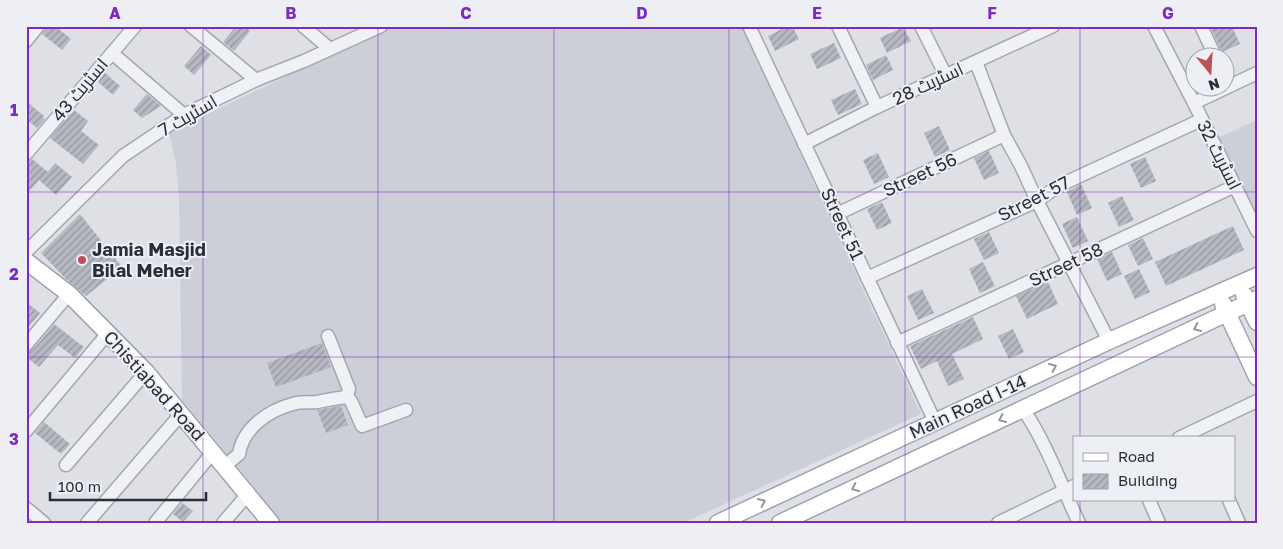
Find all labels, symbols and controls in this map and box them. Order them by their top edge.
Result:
text: A [109,3,121,23]
text: B [285,3,297,23]
text: C [460,3,472,23]
text: D [636,3,648,23]
text: E [812,3,822,23]
text: F [987,3,997,23]
text: G [1162,3,1174,23]
north arrow [1186,48,1236,98]
street label: اسٹریٹ 43 [46,53,113,126]
street label: اسٹریٹ 28 [889,57,967,110]
text: N [1206,75,1222,95]
street label: اسٹریٹ 7 [154,90,221,142]
text: 1 [10,100,18,120]
street label: اسٹریٹ 32 [1192,116,1247,194]
street label: Street 56 [879,147,960,201]
street label: Street 57 [994,171,1073,226]
street label: Street 51 [817,184,869,263]
street label: Street 58 [1025,237,1106,291]
place label: Jamia Masjid Bilal Meher [92,238,206,281]
marker: Jamia Masjid Bilal Meher [76,254,88,266]
text: 2 [9,264,19,284]
one-way arrow [1193,321,1202,332]
street label: Chistiabad Road [99,326,210,445]
one-way arrow [1048,363,1057,374]
street label: Main Road I-14 [905,369,1030,443]
one-way arrow [998,412,1007,423]
text: 3 [9,429,19,449]
legend [1073,436,1236,502]
text: Road [1118,447,1155,465]
scale bar [50,469,206,501]
text: Building [1118,471,1178,489]
text: 100 m [58,477,101,495]
one-way arrow [851,481,860,492]
one-way arrow [757,498,766,509]

